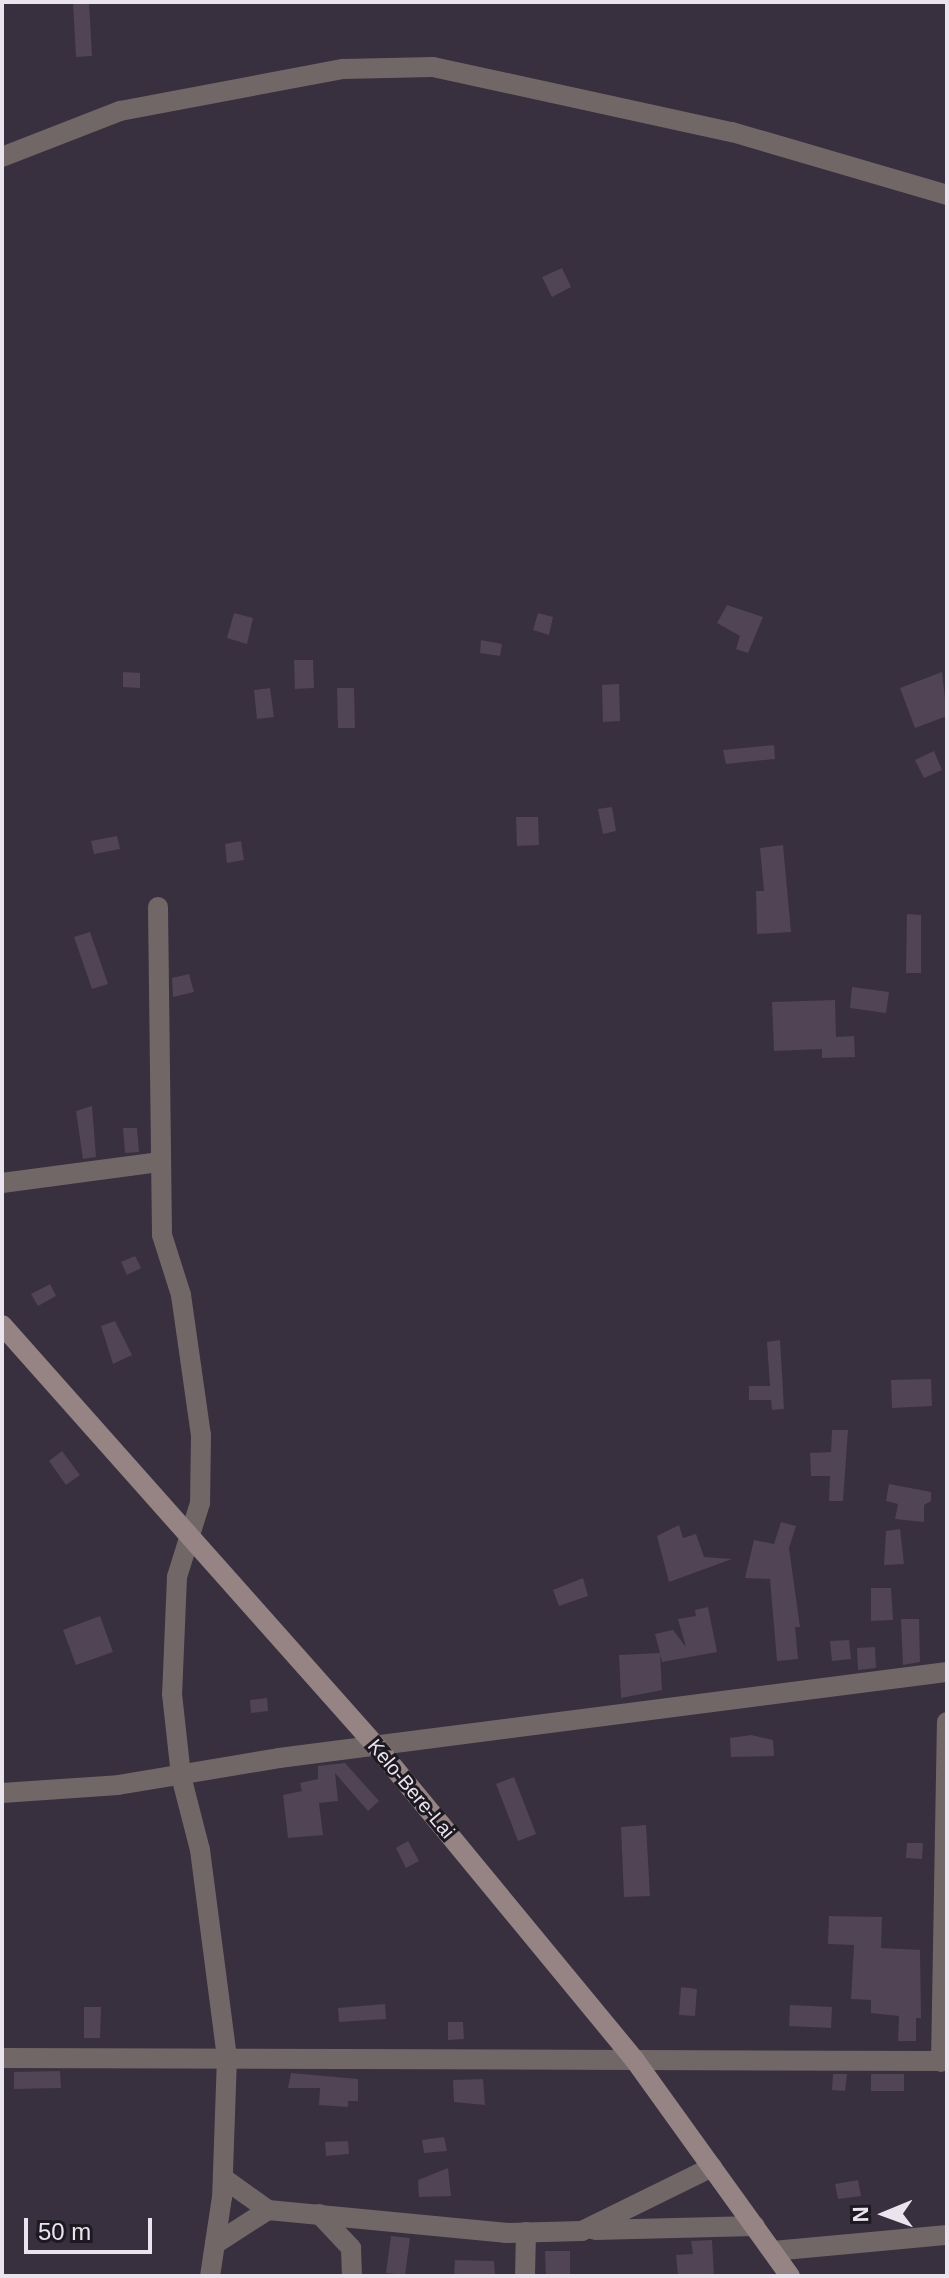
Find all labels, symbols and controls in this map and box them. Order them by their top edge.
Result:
street label: Kelo-Bere-Lai [363,1734,459,1844]
north arrow [845,2174,925,2254]
scale bar [28,2202,156,2252]
text: N [848,2206,873,2223]
text: 50 m [38,2218,91,2245]

